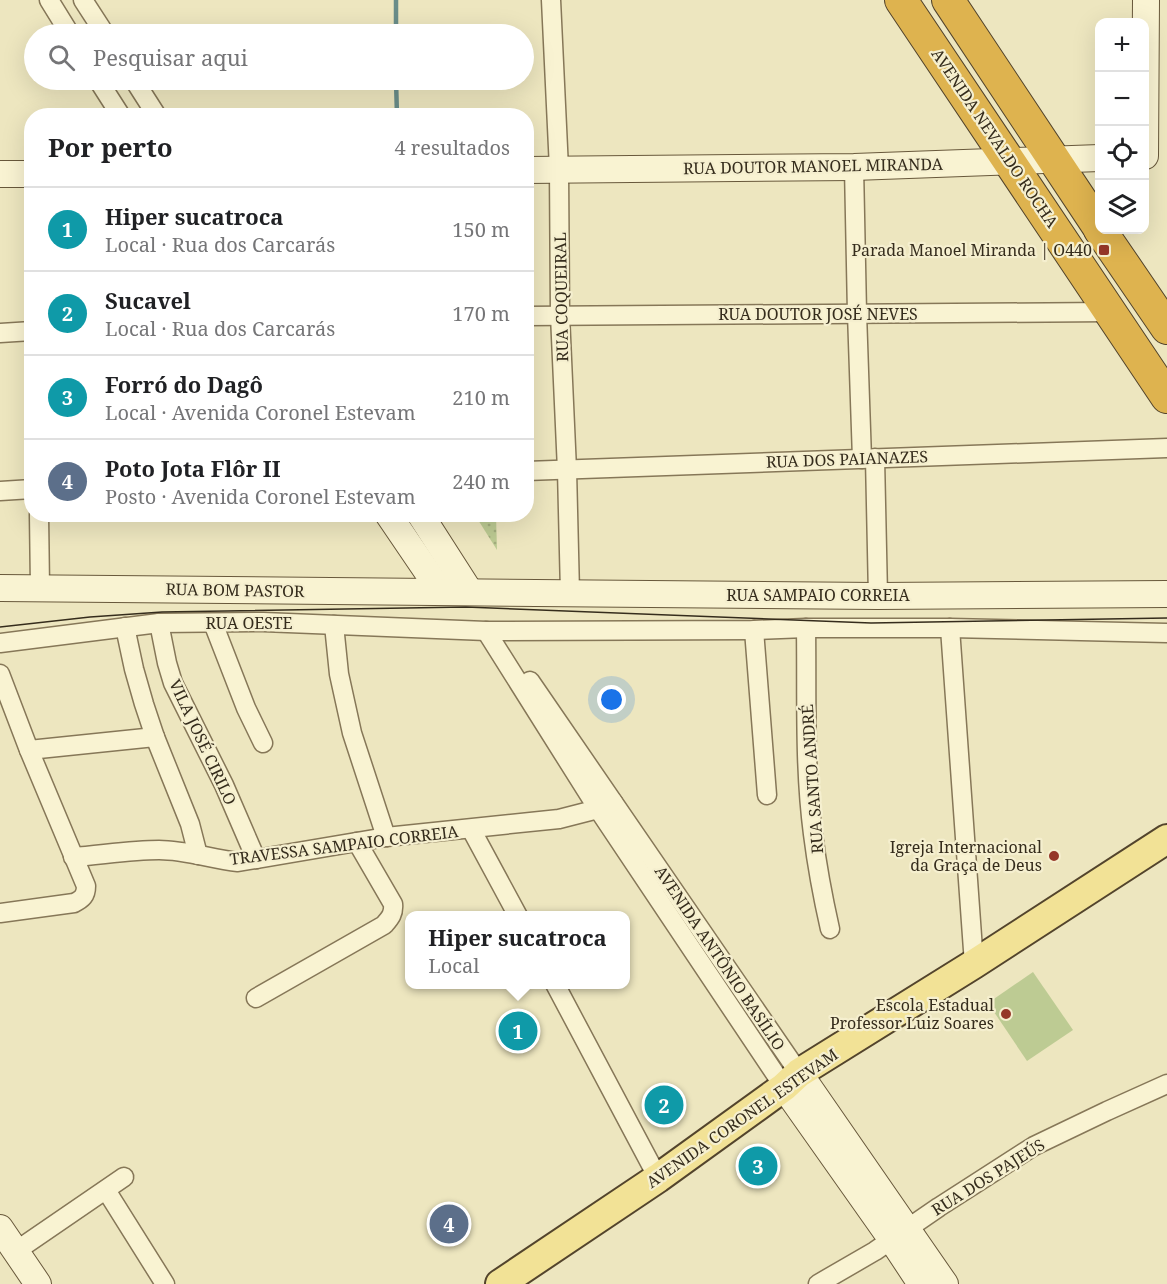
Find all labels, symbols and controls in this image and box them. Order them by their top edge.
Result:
map controls [1095,18,1149,234]
button: + [1095,18,1149,72]
search box [24,24,534,90]
icon: search [45,41,78,74]
text: Pesquisar aqui [93,42,248,72]
street label: AVENIDA NEVALDO ROCHA [927,44,1064,233]
button: − [1095,72,1149,126]
button: locate [1095,126,1149,180]
text: Por perto [48,129,173,165]
text: 4 resultados [394,134,510,161]
street label: RUA DOUTOR MANOEL MIRANDA [683,153,944,179]
button: layers [1095,180,1149,234]
text: Hiper sucatroca [105,201,284,231]
text: 1 [62,216,73,243]
text: 150 m [452,216,510,243]
text: Local · Rua dos Carcarás [105,231,335,258]
street label: RUA COQUEIRAL [549,232,573,362]
place label: Parada Manoel Miranda | O440 [851,239,1092,261]
marker: Parada Manoel Miranda | O440 [1097,243,1111,257]
text: Sucavel [105,285,191,315]
text: 2 [62,300,73,327]
text: 170 m [452,300,510,327]
street label: RUA DOUTOR JOSÉ NEVES [718,303,918,325]
text: Local · Rua dos Carcarás [105,315,335,342]
text: Forró do Dagô [105,369,263,399]
text: 3 [62,384,73,411]
text: 210 m [452,384,510,411]
text: Local · Avenida Coronel Estevam [105,399,416,426]
street label: RUA DOS PAIANAZES [766,445,928,473]
text: Poto Jota Flôr II [105,453,281,483]
text: 4 [62,468,73,495]
text: 240 m [452,468,510,495]
text: Posto · Avenida Coronel Estevam [105,483,416,510]
street label: RUA BOM PASTOR [165,578,305,602]
street label: RUA SAMPAIO CORREIA [726,584,910,606]
street label: RUA OESTE [206,612,292,634]
street label: VILA JOSÉ CIRILO [164,676,242,808]
your location [597,685,626,714]
street label: RUA SANTO ANDRÉ [796,703,828,855]
street label: TRAVESSA SAMPAIO CORREIA [228,820,460,870]
place label: Igreja Internacional da Graça de Deus [890,836,1042,876]
marker: Igreja Internacional da Graça de Deus [1047,849,1061,863]
street label: AVENIDA ANTÔNIO BASÍLIO [650,861,790,1055]
popup [405,911,630,989]
text: Hiper sucatroca [428,922,607,952]
text: Local [428,952,480,979]
place label: Escola Estadual Professor Luiz Soares [830,994,994,1034]
marker: Escola Estadual Professor Luiz Soares [999,1007,1013,1021]
pin: 1 [498,1008,538,1054]
street label: AVENIDA CORONEL ESTEVAM [642,1043,842,1193]
pin: 2 [644,1082,684,1128]
street label: RUA DOS PAJEÚS [927,1133,1049,1221]
pin: 3 [738,1144,777,1188]
pin: 4 [430,1202,468,1246]

